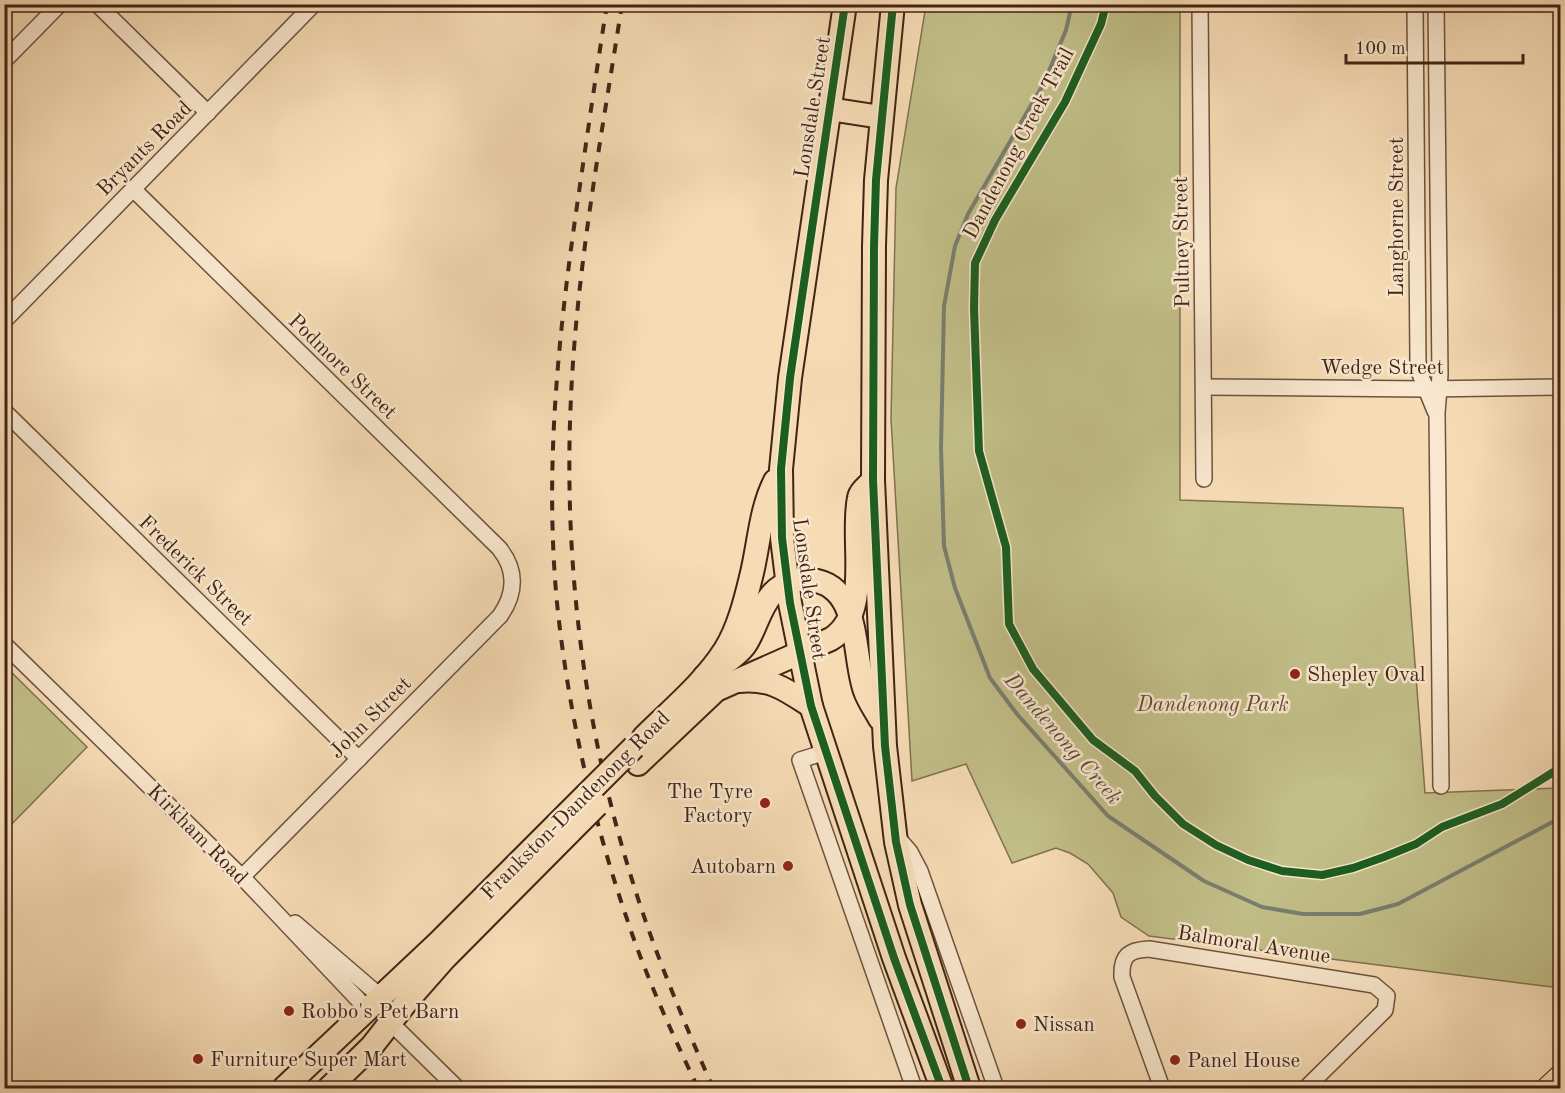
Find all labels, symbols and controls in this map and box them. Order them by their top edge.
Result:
scale bar [1346,27,1523,65]
street label: Lonsdale Street [792,35,835,180]
text: 100 m [1355,40,1406,58]
street label: Dandenong Creek Trail [960,44,1079,243]
street label: Bryants Road [94,98,196,200]
street label: Langhorne Street [1387,137,1408,297]
street label: Pultney Street [1171,176,1194,308]
street label: Podmore Street [284,310,400,424]
street label: Wedge Street [1320,358,1444,379]
street label: Frederick Street [134,512,256,630]
street label: Lonsdale Street [788,517,829,662]
place label: Shepley Oval [1307,665,1426,686]
marker: Shepley Oval [1288,667,1302,681]
water label: Dandenong Creek [999,668,1126,810]
street label: John Street [326,673,416,763]
park label: Dandenong Park [1136,695,1289,716]
street label: Frankston-Dandenong Road [478,708,674,904]
street label: Kirkham Road [143,781,251,889]
place label: The Tyre Factory [667,782,753,827]
marker: The Tyre Factory [758,796,772,810]
place label: Autobarn [690,857,776,878]
marker: Autobarn [781,859,795,873]
street label: Balmoral Avenue [1176,923,1332,968]
place label: Robbo's Pet Barn [301,1002,459,1023]
marker: Robbo's Pet Barn [282,1004,296,1018]
place label: Nissan [1033,1015,1095,1036]
marker: Nissan [1014,1017,1028,1031]
place label: Furniture Super Mart [210,1050,407,1071]
place label: Panel House [1187,1051,1300,1072]
marker: Furniture Super Mart [191,1052,205,1066]
marker: Panel House [1168,1053,1182,1067]

